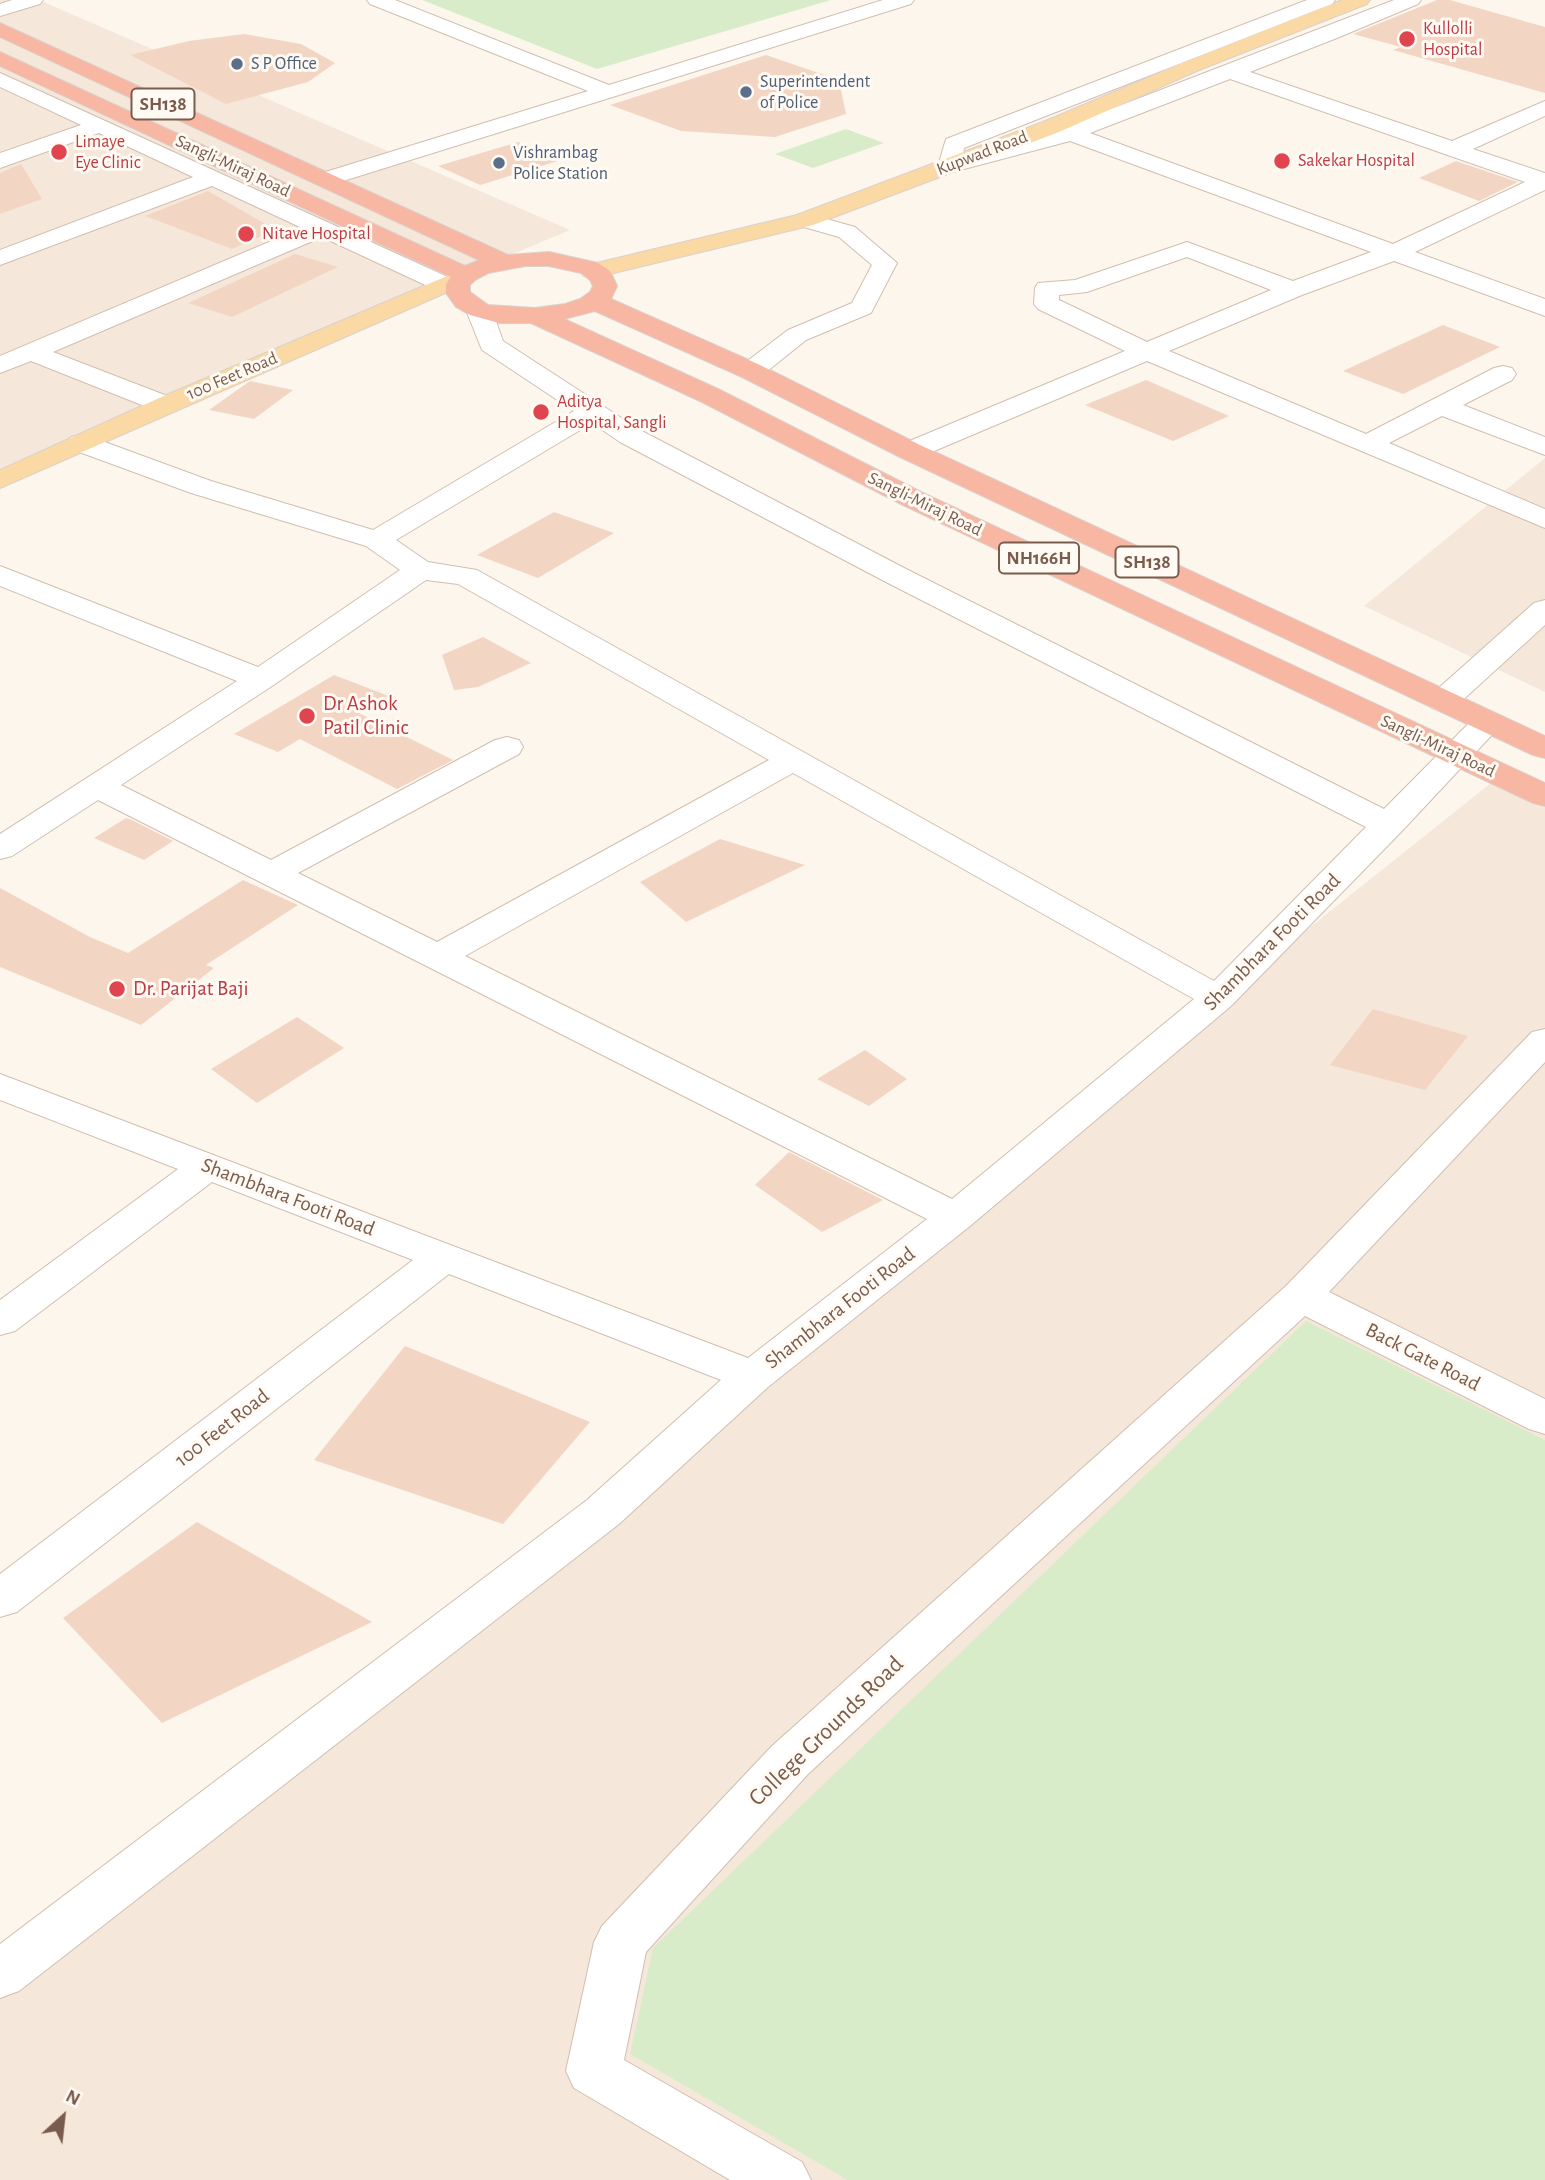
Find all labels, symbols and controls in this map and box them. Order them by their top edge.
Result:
place label: Kullolli Hospital [1423,18,1482,60]
marker: Kullolli Hospital [1397,29,1417,49]
place label: S P Office [251,53,317,75]
marker: S P Office [229,56,245,72]
place label: Superintendent of Police [760,71,870,114]
marker: Superintendent of Police [738,84,754,100]
road number: SH138 [132,88,194,120]
street label: Kupwad Road [933,126,1031,180]
street label: Sangli-Miraj Road [172,130,294,202]
place label: Limaye Eye Clinic [75,131,141,174]
marker: Limaye Eye Clinic [49,142,69,162]
place label: Vishrambag Police Station [513,142,608,184]
place label: Sakekar Hospital [1298,150,1415,172]
marker: Sakekar Hospital [1272,151,1292,171]
marker: Vishrambag Police Station [491,155,507,171]
place label: Nitave Hospital [262,223,371,245]
marker: Nitave Hospital [236,224,256,244]
street label: 100 Feet Road [183,347,281,405]
place label: Aditya Hospital, Sangli [557,391,667,434]
marker: Aditya Hospital, Sangli [531,402,551,422]
street label: Sangli-Miraj Road [864,467,986,541]
road number: NH166H [999,542,1079,573]
road number: SH138 [1116,547,1178,578]
place label: Dr Ashok Patil Clinic [323,691,409,741]
marker: Dr Ashok Patil Clinic [297,706,317,726]
street label: Sangli-Miraj Road [1377,710,1499,782]
street label: Shambhara Footi Road [1198,868,1346,1016]
place label: Dr. Parijat Baji [133,976,249,1002]
marker: Dr. Parijat Baji [107,979,127,999]
street label: Shambhara Footi Road [198,1152,378,1242]
street label: Shambhara Footi Road [760,1241,920,1375]
street label: Back Gate Road [1361,1317,1485,1397]
street label: 100 Feet Road [170,1383,274,1473]
street label: College Grounds Road [743,1650,909,1812]
north arrow [28,2082,98,2152]
text: N [63,2086,83,2109]

